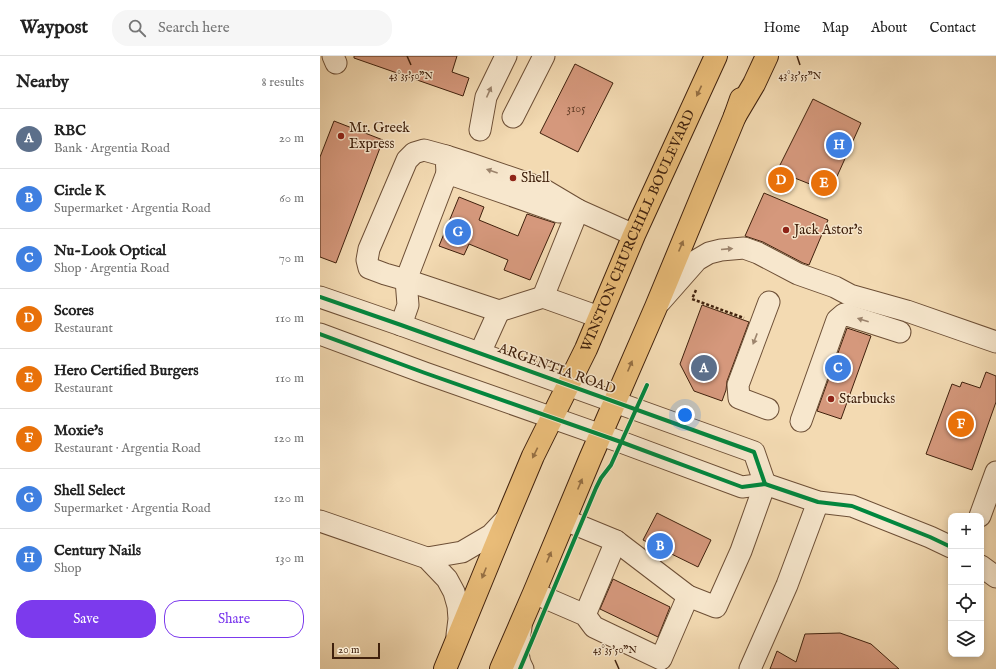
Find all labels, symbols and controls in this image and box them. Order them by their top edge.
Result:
search box [112,10,392,46]
text: Waypost [20,16,88,40]
icon: search [126,17,148,39]
text: Search here [158,18,230,37]
text: Home [764,19,800,37]
text: Map [822,19,849,37]
text: About [871,19,907,37]
text: Contact [929,19,976,37]
text: 43°35'50"N [389,70,433,83]
text: 43°35'55"N [779,70,822,83]
text: Nearby [16,72,69,93]
text: 8 results [261,74,304,91]
one-way arrow [485,86,492,98]
one-way arrow [696,86,702,97]
house number: 3105 [566,101,586,116]
street label: WINSTON CHURCHILL BOULEVARD [577,107,699,355]
place label: Mr. Greek Express [349,119,410,153]
text: RBC [54,121,86,140]
text: A [25,130,33,147]
text: 20 m [279,130,304,147]
pin: H [826,130,852,160]
marker: Mr. Greek Express [336,131,346,141]
text: Bank · Argentia Road [54,140,170,157]
pin: D [768,165,794,195]
one-way arrow [486,167,498,173]
pin: E [811,168,837,198]
place label: Shell [521,169,550,187]
marker: Shell [508,173,518,183]
text: Circle K [54,181,106,200]
text: B [25,190,33,207]
text: 60 m [279,190,304,207]
text: Supermarket · Argentia Road [54,200,211,217]
pin: G [445,217,471,247]
place label: Jack Astor's [792,221,863,239]
marker: Jack Astor's [781,225,791,235]
text: Nu-Look Optical [54,241,166,260]
one-way arrow [678,241,684,252]
one-way arrow [721,246,733,252]
text: C [24,250,34,267]
text: 70 m [279,250,304,267]
text: Shop · Argentia Road [54,260,169,277]
text: Scores [54,301,94,320]
text: D [24,310,34,327]
text: 110 m [275,310,304,327]
one-way arrow [856,317,868,323]
text: Restaurant [54,320,113,337]
one-way arrow [752,333,758,345]
street label: ARGENTIA ROAD [495,339,618,399]
pin: A [691,353,717,383]
pin: C [825,353,851,383]
one-way arrow [627,360,633,371]
text: Hero Certified Burgers [54,361,199,380]
text: E [24,370,34,387]
text: 110 m [275,370,304,387]
text: Restaurant [54,380,113,397]
place label: Starbucks [839,390,895,408]
marker: Starbucks [826,394,836,404]
your location [675,405,695,425]
pin: F [948,409,974,439]
text: Moxie's [54,421,103,440]
text: F [25,430,33,447]
text: 120 m [274,430,304,447]
text: Restaurant · Argentia Road [54,440,201,457]
one-way arrow [532,448,538,459]
one-way arrow [577,479,583,490]
text: Shell Select [54,481,125,500]
text: G [24,490,34,507]
text: 120 m [274,490,304,507]
text: Supermarket · Argentia Road [54,500,211,517]
map controls [948,513,984,657]
button: + [948,513,984,549]
pin: B [647,531,673,561]
text: Century Nails [54,541,141,560]
button: − [948,549,984,585]
text: H [23,550,35,567]
text: 130 m [275,550,304,567]
one-way arrow [547,551,553,563]
text: Shop [54,560,82,577]
one-way arrow [481,567,487,579]
button: locate [948,585,984,621]
button: Save [16,600,156,638]
button: Share [164,600,304,638]
button: layers [948,621,984,657]
scale bar [332,641,380,660]
text: 20 m [338,643,359,657]
text: 43°35'50"N [593,644,637,657]

